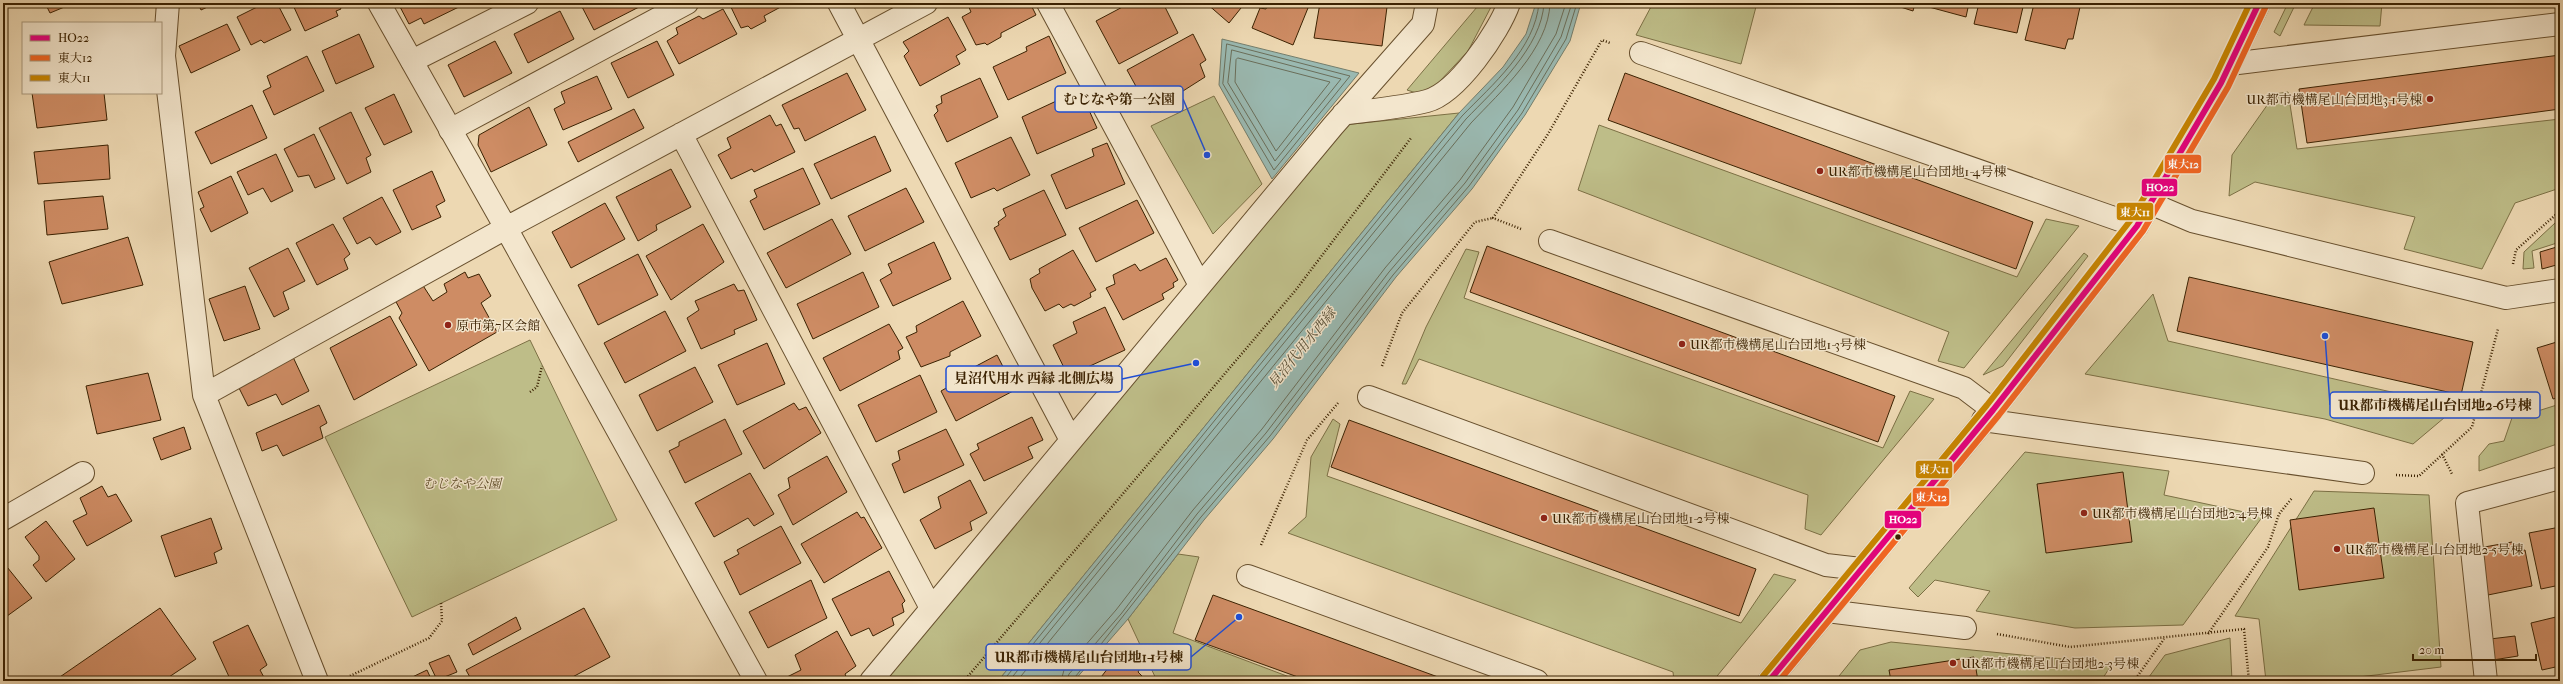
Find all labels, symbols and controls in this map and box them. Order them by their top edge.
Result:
legend [22,22,162,94]
text: HO22 [58,31,89,45]
text: 東大12 [58,51,92,65]
text: 東大11 [58,71,91,85]
callout: むじなや第一公園 [1055,86,1183,112]
text: むじなや第一公園 [1063,91,1175,108]
place label: UR都市機構尾山台団地3-1号棟 [2246,92,2422,107]
marker: UR都市機構尾山台団地3-1号棟 [2425,94,2435,104]
line badge: 東大12 [2164,154,2202,174]
text: 東大12 [2167,158,2199,171]
place label: UR都市機構尾山台団地1-4号棟 [1828,164,2006,179]
marker: UR都市機構尾山台団地1-4号棟 [1815,166,1825,176]
line badge: HO22 [2141,178,2178,197]
text: HO22 [2146,181,2175,194]
line badge: 東大11 [2116,202,2154,221]
text: 東大11 [2120,206,2150,219]
water label: 見沼代用水西縁 [1265,303,1341,391]
place label: 原市第7区会館 [456,318,540,333]
marker: 原市第7区会館 [443,320,453,330]
place label: UR都市機構尾山台団地1-3号棟 [1690,337,1866,352]
marker: UR都市機構尾山台団地1-3号棟 [1677,339,1687,349]
callout: 見沼代用水 西縁 北側広場 [946,366,1122,392]
text: 見沼代用水 西縁 北側広場 [954,370,1114,387]
callout: UR都市機構尾山台団地2-6号棟 [2330,392,2540,418]
text: UR都市機構尾山台団地2-6号棟 [2337,397,2532,414]
line badge: 東大11 [1915,460,1953,479]
text: 東大11 [1919,463,1949,476]
park label: むじなや公園 [423,476,503,491]
line badge: 東大12 [1912,487,1950,507]
text: 東大12 [1915,491,1947,504]
place label: UR都市機構尾山台団地2-4号棟 [2092,506,2272,521]
marker: UR都市機構尾山台団地2-4号棟 [2079,508,2089,518]
line badge: HO22 [1884,510,1922,529]
place label: UR都市機構尾山台団地1-2号棟 [1552,511,1729,526]
marker: UR都市機構尾山台団地1-2号棟 [1539,513,1549,523]
text: HO22 [1889,513,1918,526]
unlabelled marker [1893,532,1903,542]
place label: UR都市機構尾山台団地2-5号棟 [2345,542,2523,557]
marker: UR都市機構尾山台団地2-5号棟 [2332,544,2342,554]
scale bar [2413,636,2536,662]
text: 20 m [2419,643,2444,657]
callout: UR都市機構尾山台団地1-1号棟 [986,644,1191,670]
text: UR都市機構尾山台団地1-1号棟 [994,649,1183,666]
place label: UR都市機構尾山台団地2-3号棟 [1961,656,2139,671]
marker: UR都市機構尾山台団地2-3号棟 [1948,658,1958,668]

